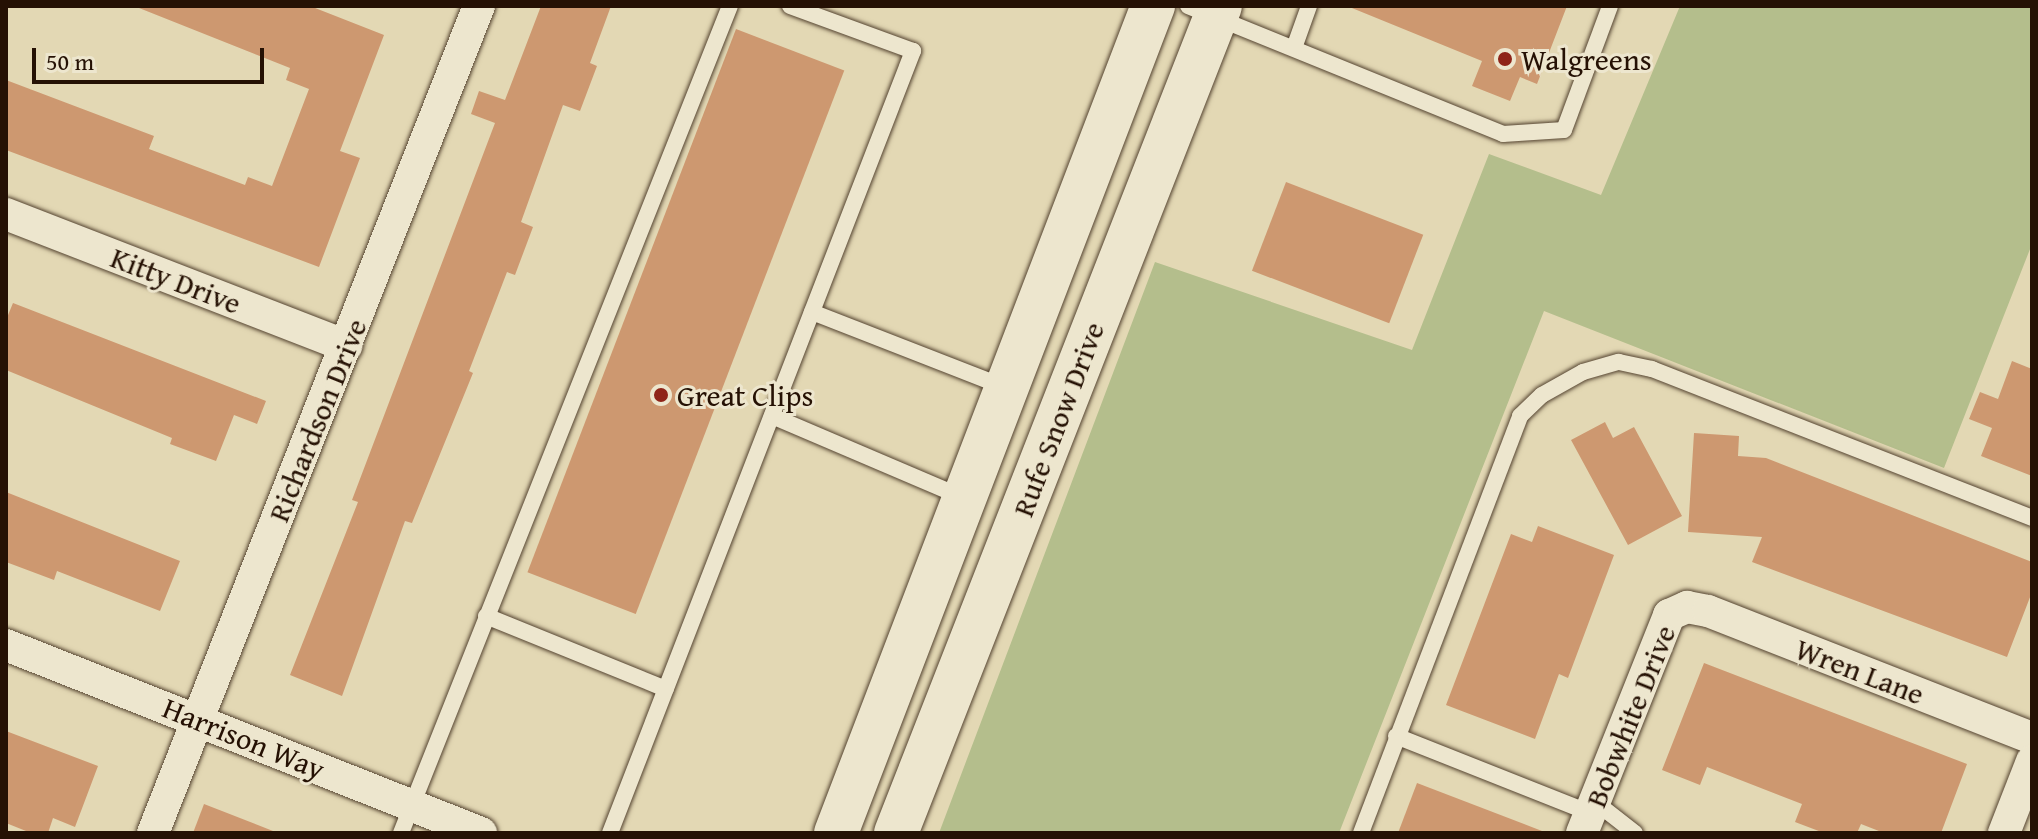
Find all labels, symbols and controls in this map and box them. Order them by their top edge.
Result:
scale bar [36,32,268,82]
place label: Walgreens [1521,41,1652,77]
text: 50 m [46,44,94,79]
marker: Walgreens [1496,50,1514,68]
street label: Kitty Drive [106,239,246,321]
street label: Richardson Drive [260,313,374,527]
street label: Rufe Snow Drive [1004,317,1112,521]
place label: Great Clips [677,377,813,413]
marker: Great Clips [652,386,670,404]
street label: Bobwhite Drive [1577,620,1683,812]
street label: Wren Lane [1791,630,1929,712]
street label: Harrison Way [158,689,330,787]

